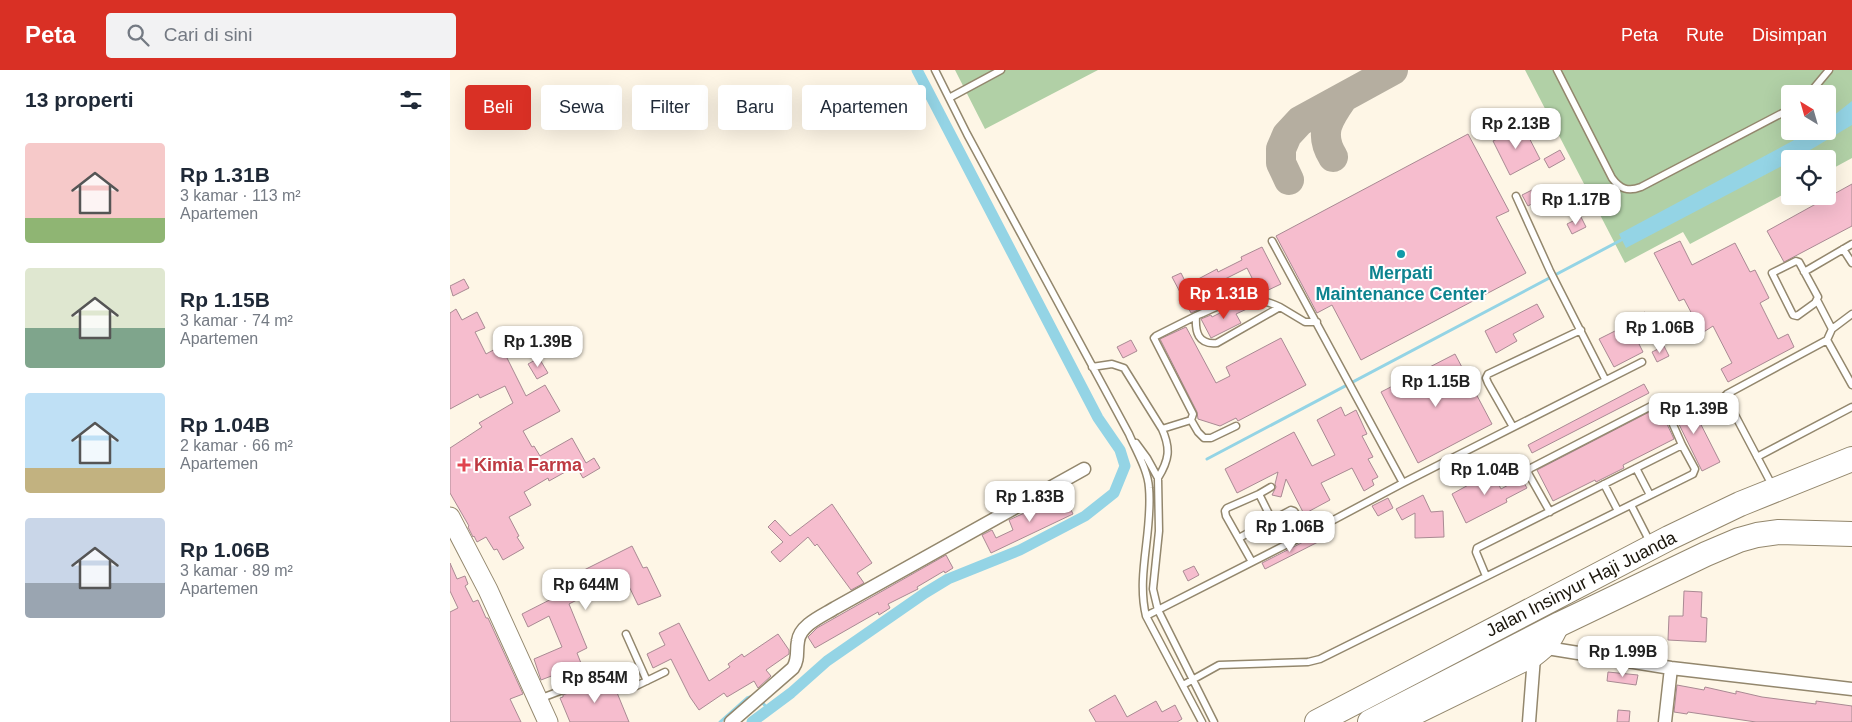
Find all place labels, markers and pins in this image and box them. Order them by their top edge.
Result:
pin: Rp 2.13B [1464,108,1568,150]
pin: Rp 1.17B [1524,184,1628,226]
marker: Merpati Maintenance Center [1395,248,1407,260]
place label: Merpati Maintenance Center [1315,263,1487,304]
pin: Rp 1.31B [1172,278,1276,320]
pin: Rp 1.06B [1608,312,1712,354]
pin: Rp 1.39B [486,326,590,368]
pin: Rp 1.15B [1384,366,1488,408]
pin: Rp 1.39B [1642,392,1746,435]
pin: Rp 1.04B [1433,454,1537,496]
place label: Kimia Farma [474,455,583,475]
marker: Kimia Farma [458,459,470,471]
pin: Rp 1.83B [978,480,1082,523]
pin: Rp 1.06B [1238,510,1342,553]
pin: Rp 644M [540,568,632,611]
pin: Rp 1.99B [1571,636,1675,678]
pin: Rp 854M [549,662,641,704]

